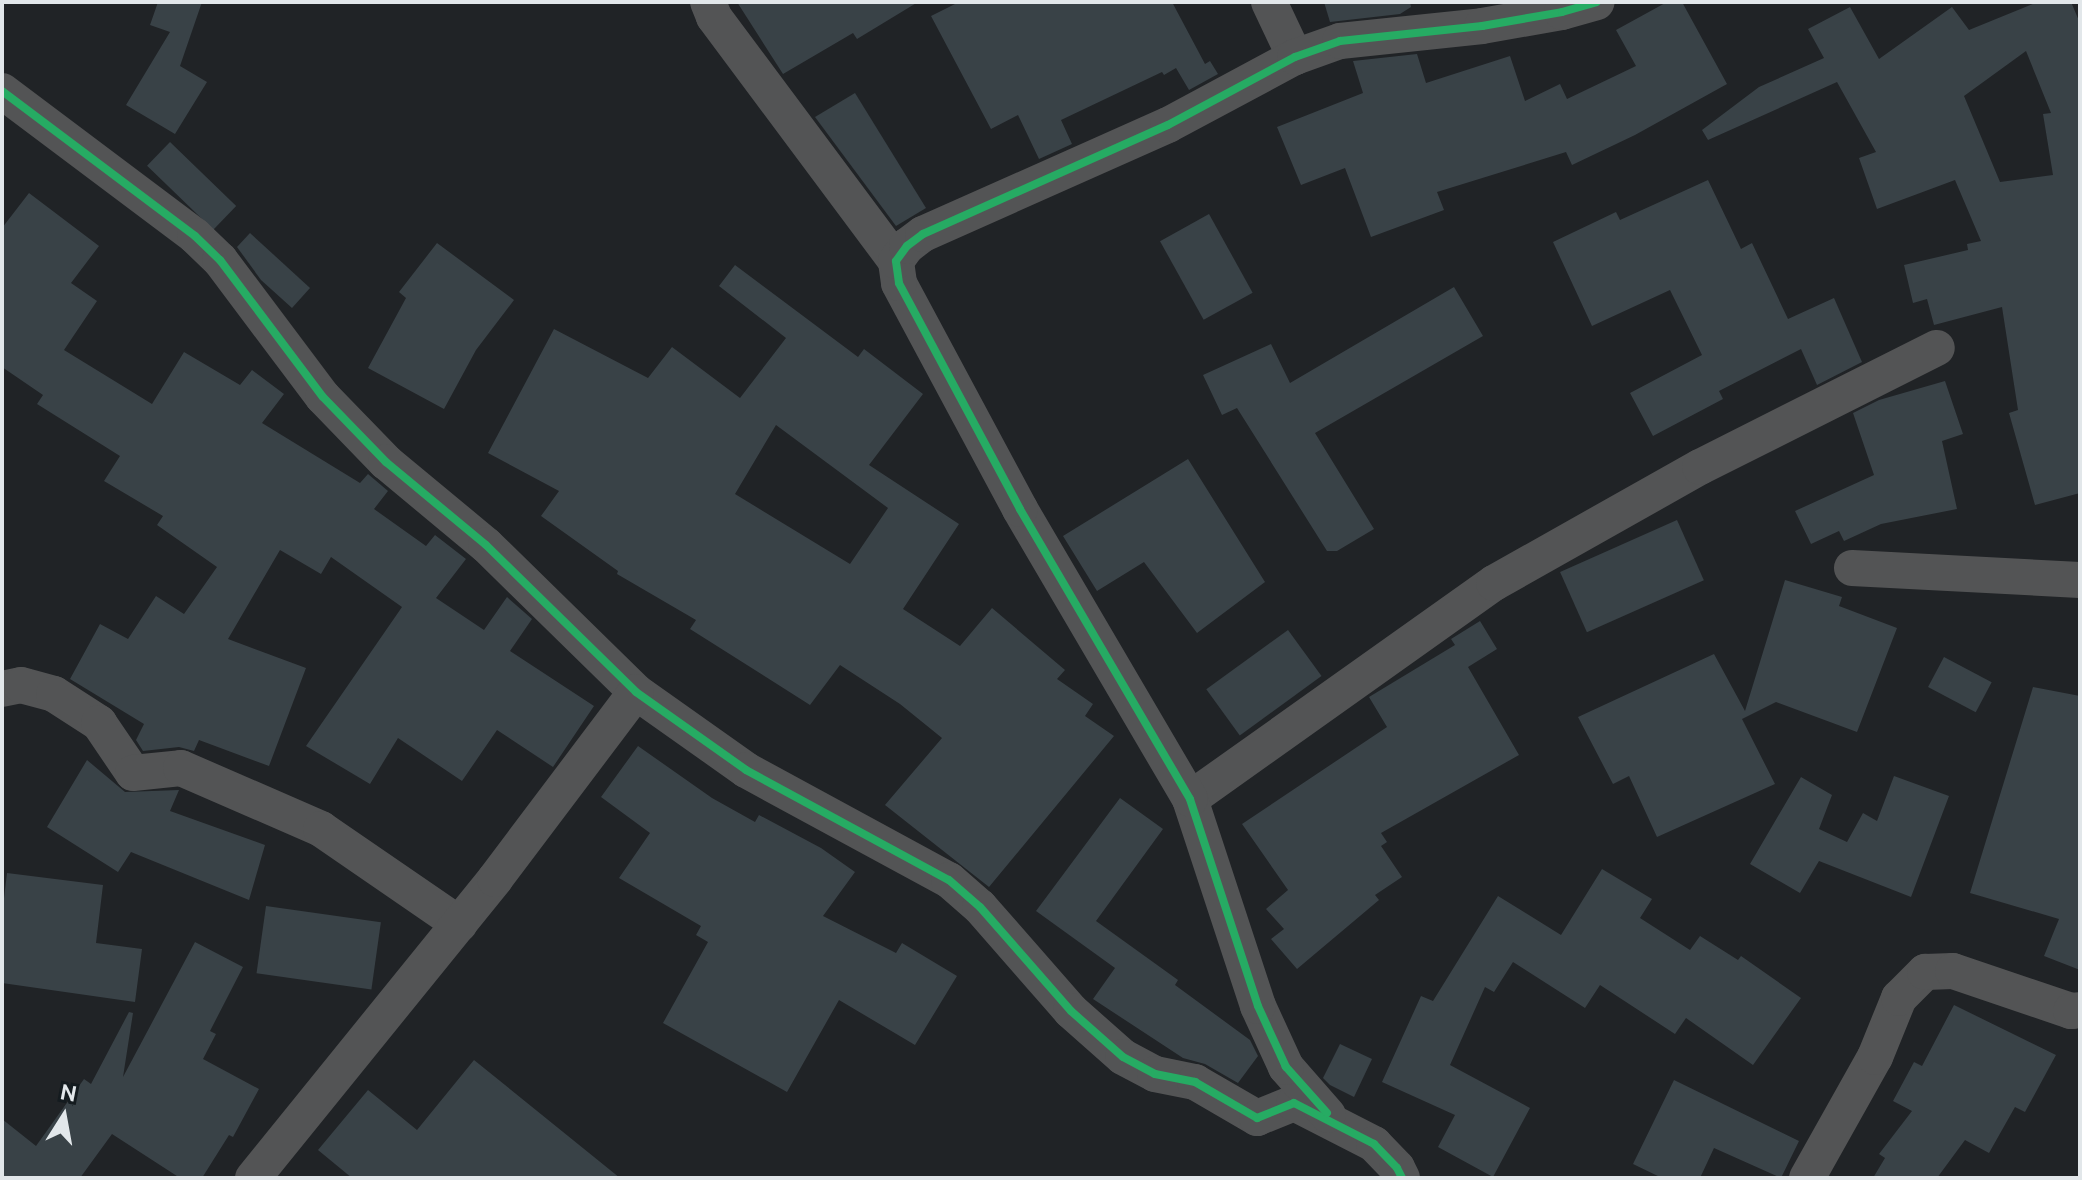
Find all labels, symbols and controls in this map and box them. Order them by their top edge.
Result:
north arrow [24,1076,104,1156]
text: N [58,1078,79,1106]

